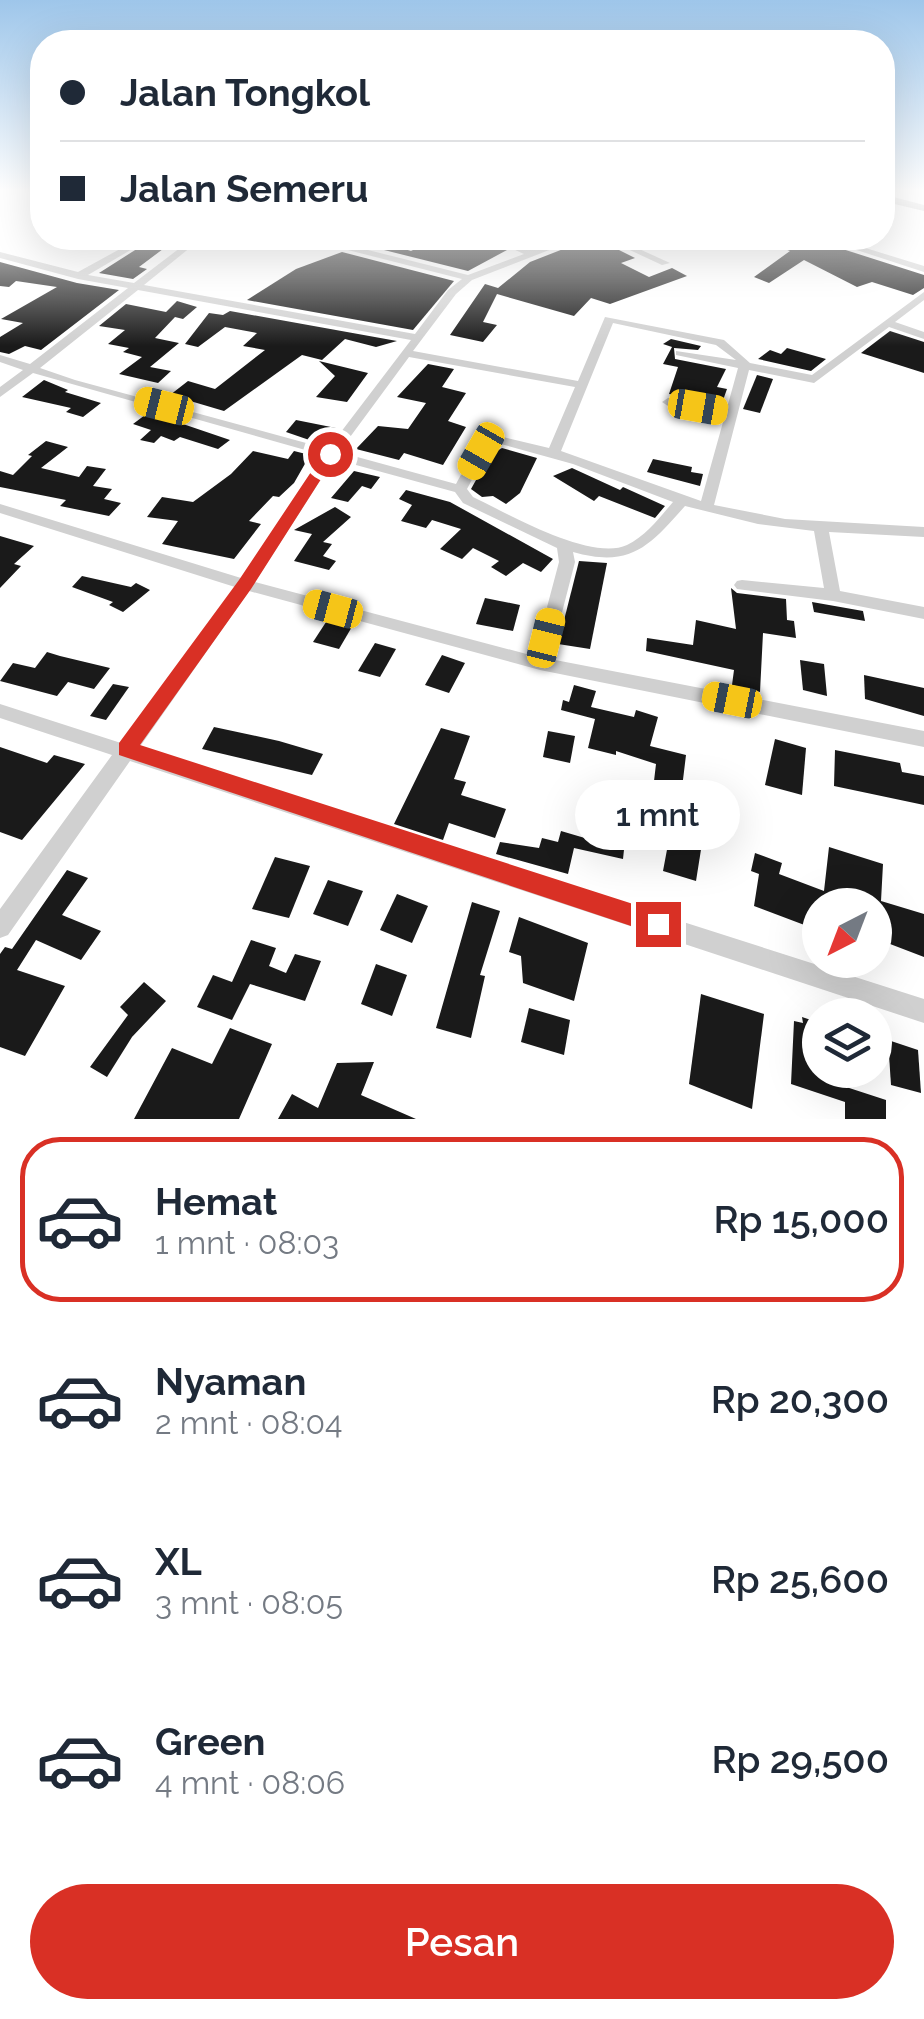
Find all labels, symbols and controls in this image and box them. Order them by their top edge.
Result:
text: Jalan Tongkol [120,70,370,115]
text: Jalan Semeru [120,166,368,211]
car [131,384,197,428]
car [666,387,730,427]
car [453,418,509,484]
route start [308,432,353,477]
car [300,587,366,631]
car [524,605,568,671]
car [700,680,764,720]
callout: 1 mnt [576,779,740,849]
text: 1 mnt [616,796,699,833]
north arrow [802,888,892,978]
map controls [802,888,892,1088]
route end [636,902,681,947]
button: layers [802,998,892,1088]
icon: car [35,1175,125,1265]
text: Hemat [155,1179,277,1224]
text: Rp 15,000 [714,1197,889,1242]
text: 1 mnt · 08:03 [155,1224,339,1261]
icon: car [35,1355,125,1445]
text: Nyaman [155,1359,306,1404]
text: Rp 20,300 [711,1377,889,1422]
text: 2 mnt · 08:04 [155,1404,342,1441]
icon: car [35,1535,125,1625]
text: XL [155,1539,202,1584]
text: Rp 25,600 [711,1557,889,1602]
text: 3 mnt · 08:05 [155,1584,343,1621]
icon: car [35,1715,125,1805]
text: Green [155,1719,265,1764]
text: Rp 29,500 [712,1737,889,1782]
text: 4 mnt · 08:06 [155,1764,345,1801]
button: Pesan [30,1884,894,1999]

